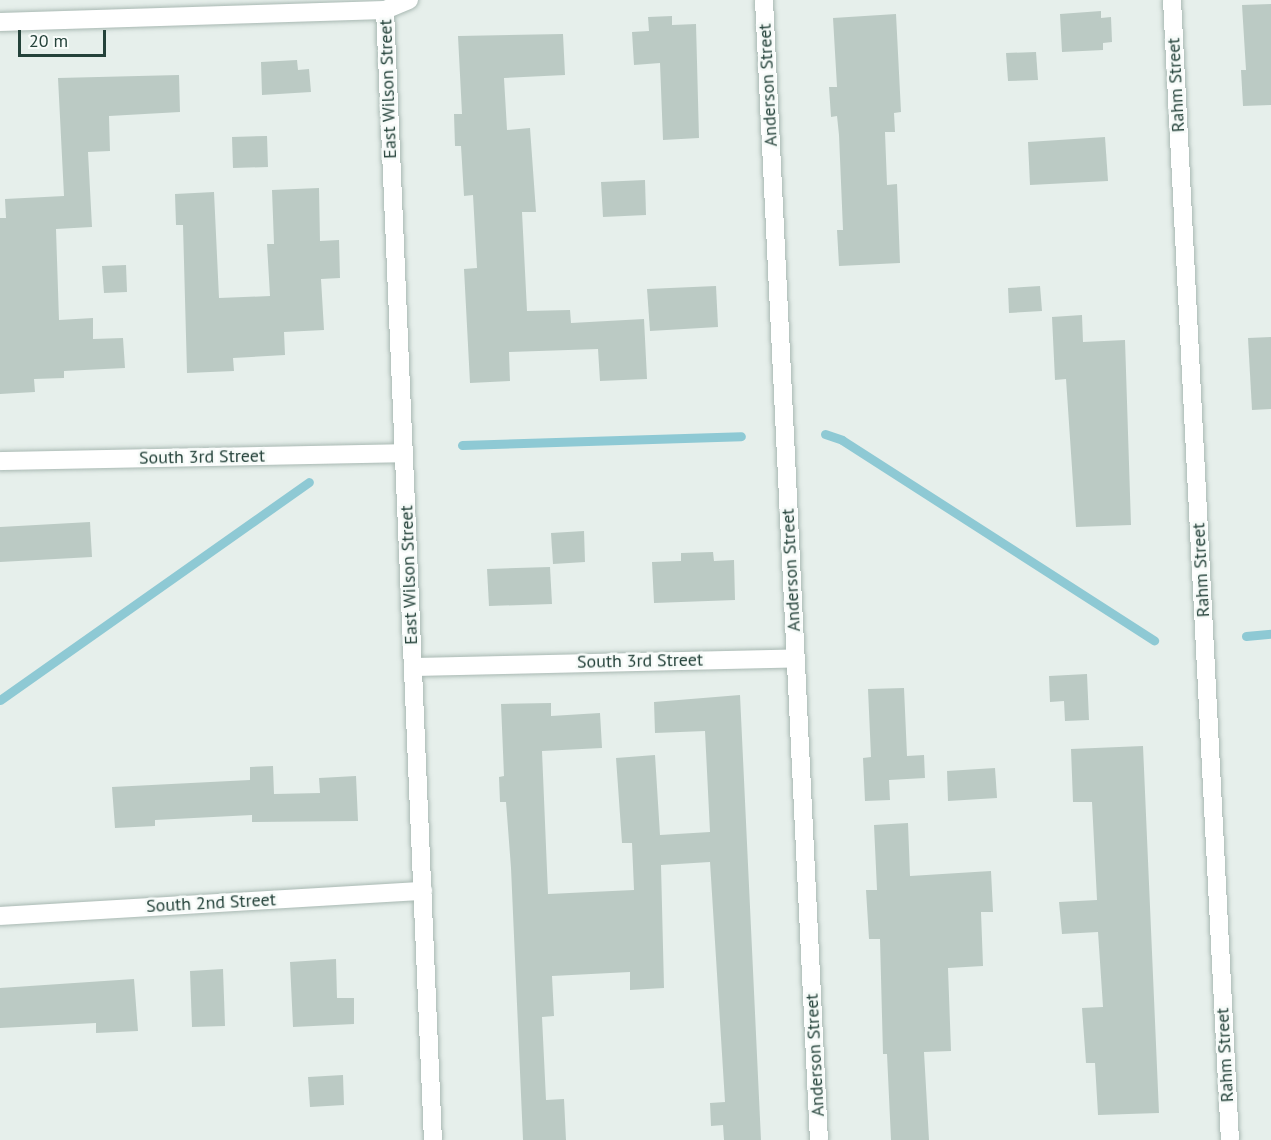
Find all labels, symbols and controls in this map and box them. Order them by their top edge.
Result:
scale bar [21,18,110,56]
street label: East Wilson Street [375,19,401,159]
street label: Anderson Street [754,23,782,147]
text: 20 m [29,29,68,52]
street label: Rahm Street [1163,37,1189,133]
street label: South 3rd Street [139,445,265,469]
street label: East Wilson Street [396,505,422,645]
street label: Anderson Street [777,508,805,632]
street label: Rahm Street [1188,522,1214,618]
street label: South 3rd Street [577,649,703,673]
street label: South 2nd Street [146,889,276,917]
street label: Anderson Street [801,993,829,1117]
street label: Rahm Street [1212,1007,1238,1103]

